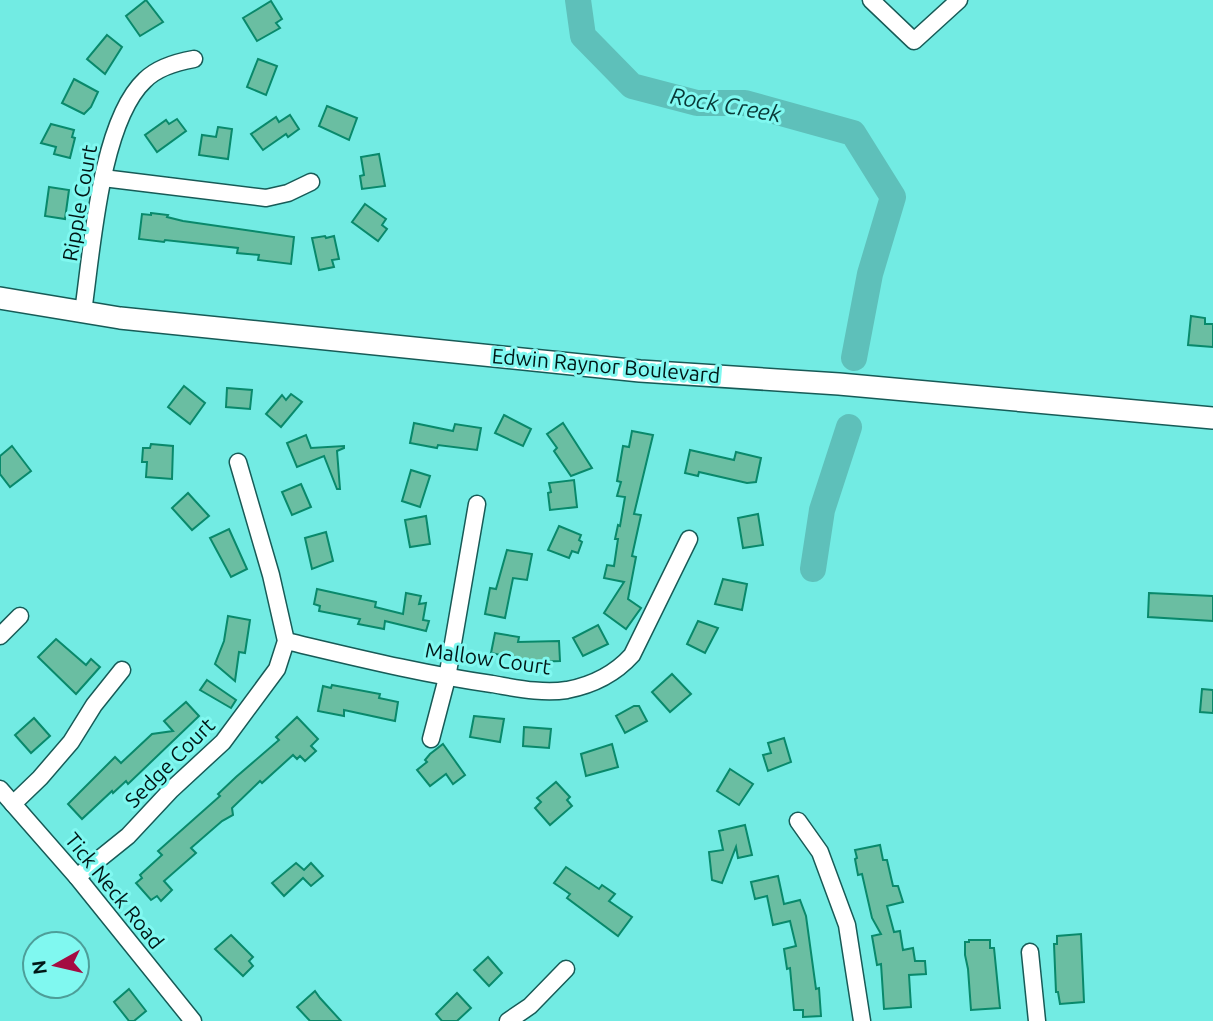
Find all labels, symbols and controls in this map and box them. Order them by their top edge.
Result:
water label: Rock Creek [669,82,784,127]
street label: Ripple Court [57,143,101,263]
street label: Edwin Raynor Boulevard [491,343,721,387]
street label: Mallow Court [424,637,553,679]
street label: Sedge Court [120,713,219,812]
street label: Tick Neck Road [61,827,169,953]
north arrow [21,930,91,1000]
text: N [27,959,51,976]

